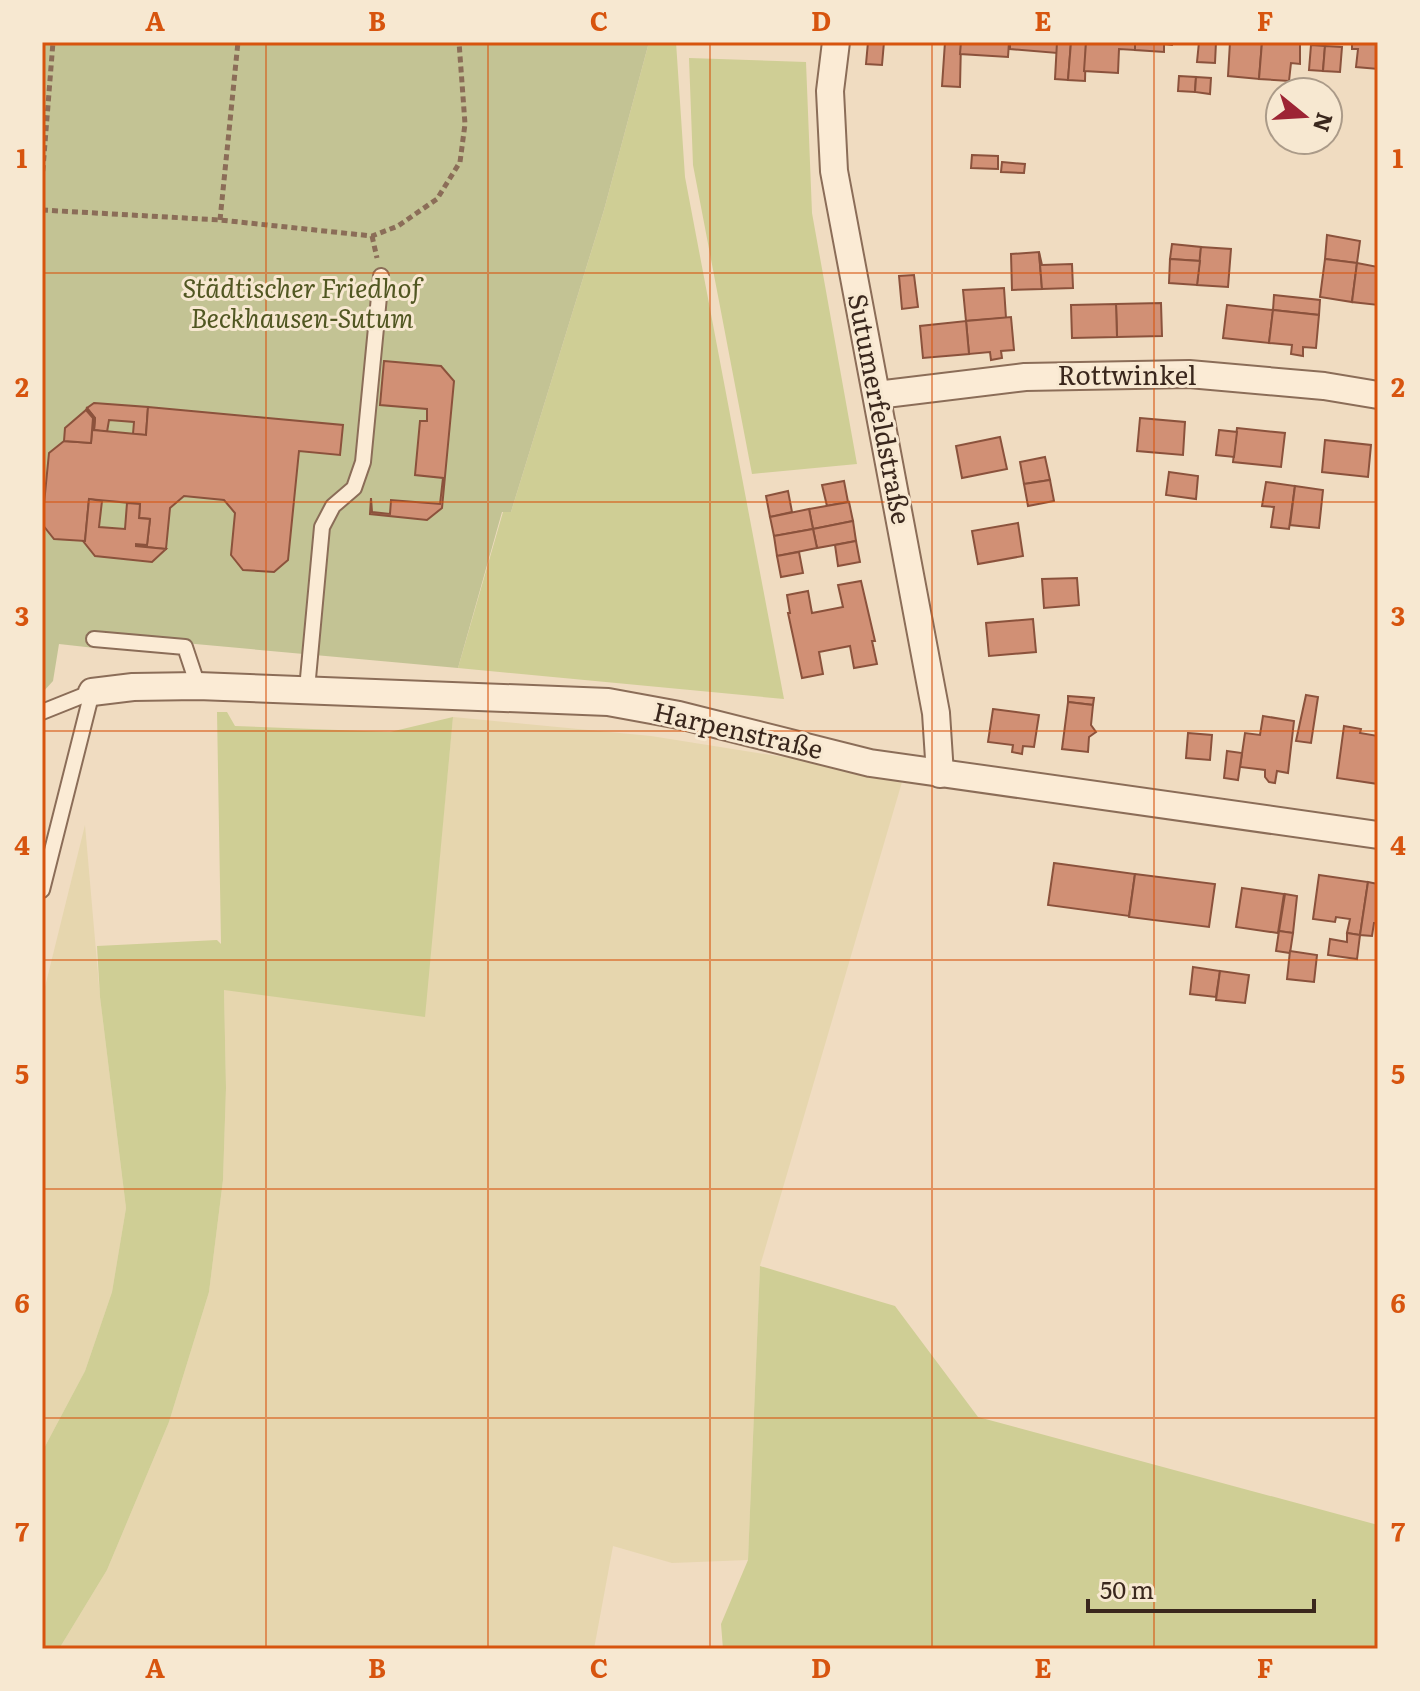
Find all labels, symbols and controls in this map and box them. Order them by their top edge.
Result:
text: A [145,0,165,39]
text: B [368,0,386,39]
text: C [590,0,608,39]
text: D [811,0,831,39]
text: E [1034,0,1052,39]
text: F [1257,0,1273,39]
north arrow [1264,76,1344,156]
text: N [1306,109,1343,137]
text: 1 [17,137,28,176]
text: 1 [1393,137,1404,176]
park label: Städtischer Friedhof Beckhausen-Sutum [183,267,424,336]
street label: Sutumerfeldstraße [840,290,923,527]
street label: Rottwinkel [1058,354,1197,393]
text: 2 [15,366,29,405]
text: 2 [1391,366,1405,405]
text: 3 [15,595,29,634]
text: 3 [1391,595,1405,634]
street label: Harpenstraße [650,690,827,767]
text: 4 [14,824,30,863]
text: 4 [1390,824,1406,863]
text: 5 [15,1053,29,1092]
text: 5 [1391,1053,1405,1092]
text: 6 [14,1282,30,1321]
text: 6 [1390,1282,1406,1321]
text: 7 [15,1511,29,1550]
text: 7 [1391,1511,1405,1550]
scale bar [1088,1563,1314,1613]
text: 50 m [1100,1571,1154,1606]
text: A [145,1647,165,1686]
text: B [368,1647,386,1686]
text: C [590,1647,608,1686]
text: D [811,1647,831,1686]
text: E [1034,1647,1052,1686]
text: F [1257,1647,1273,1686]

